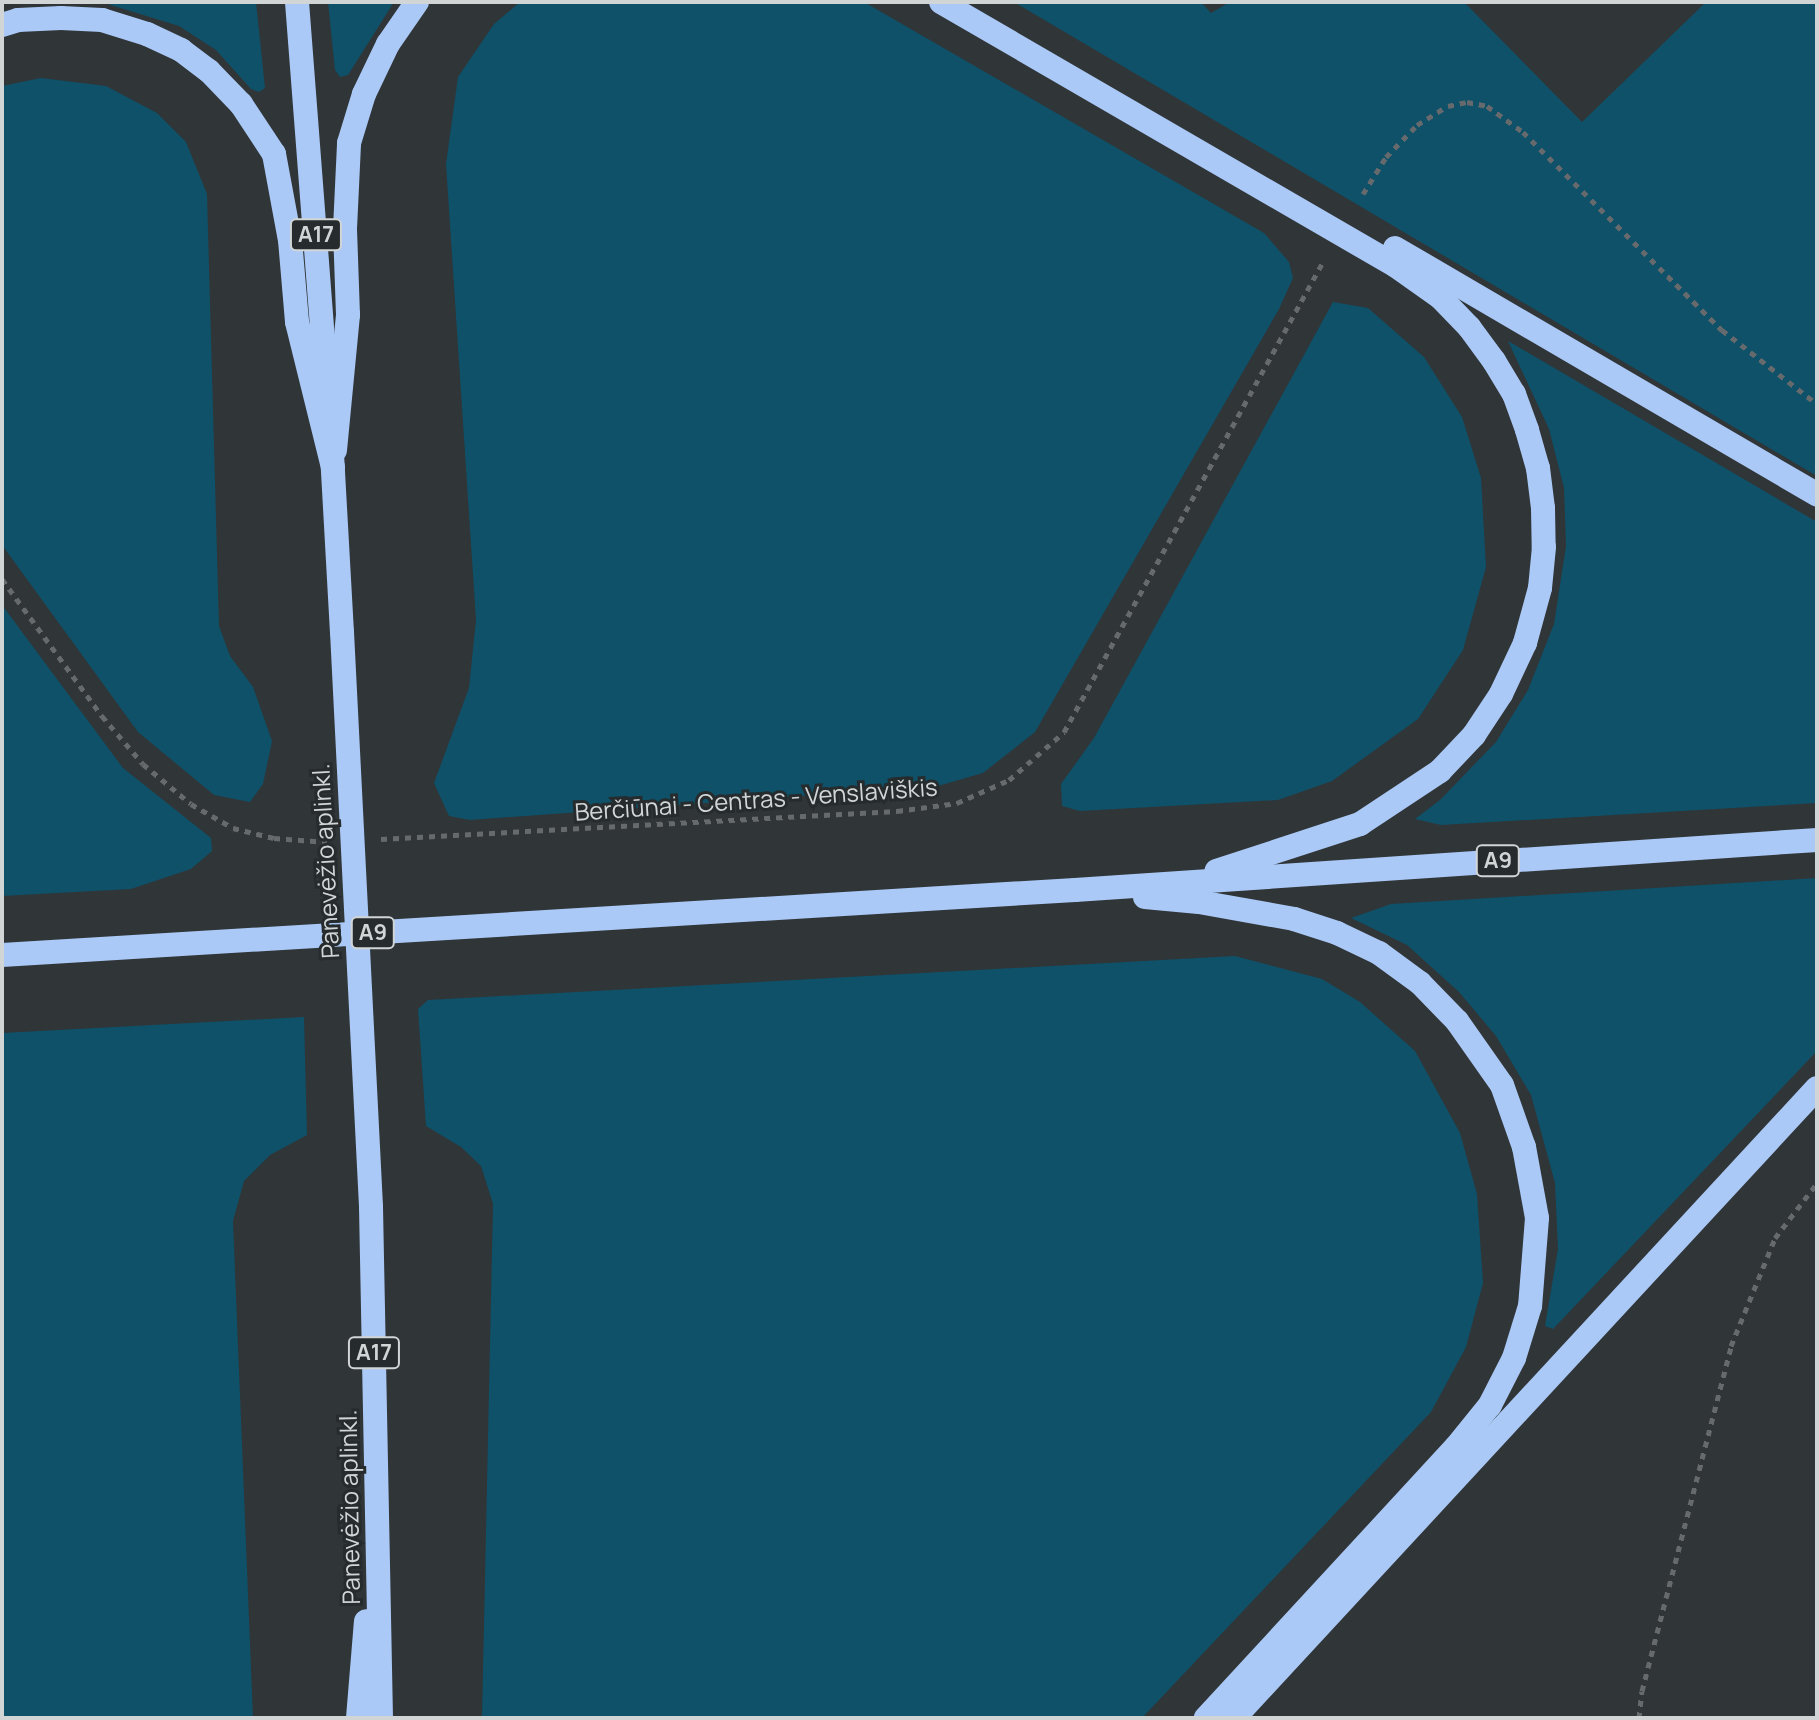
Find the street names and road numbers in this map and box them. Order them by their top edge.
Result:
road number: A17 [288,217,344,253]
street label: Panevėžio aplinkl. [306,763,344,959]
street label: Berčiūnai - Centras - Venslaviškis [574,772,938,826]
road number: A9 [1474,843,1522,879]
road number: A9 [349,915,397,951]
road number: A17 [346,1335,402,1371]
street label: Panevėžio aplinkl. [333,1409,365,1605]

